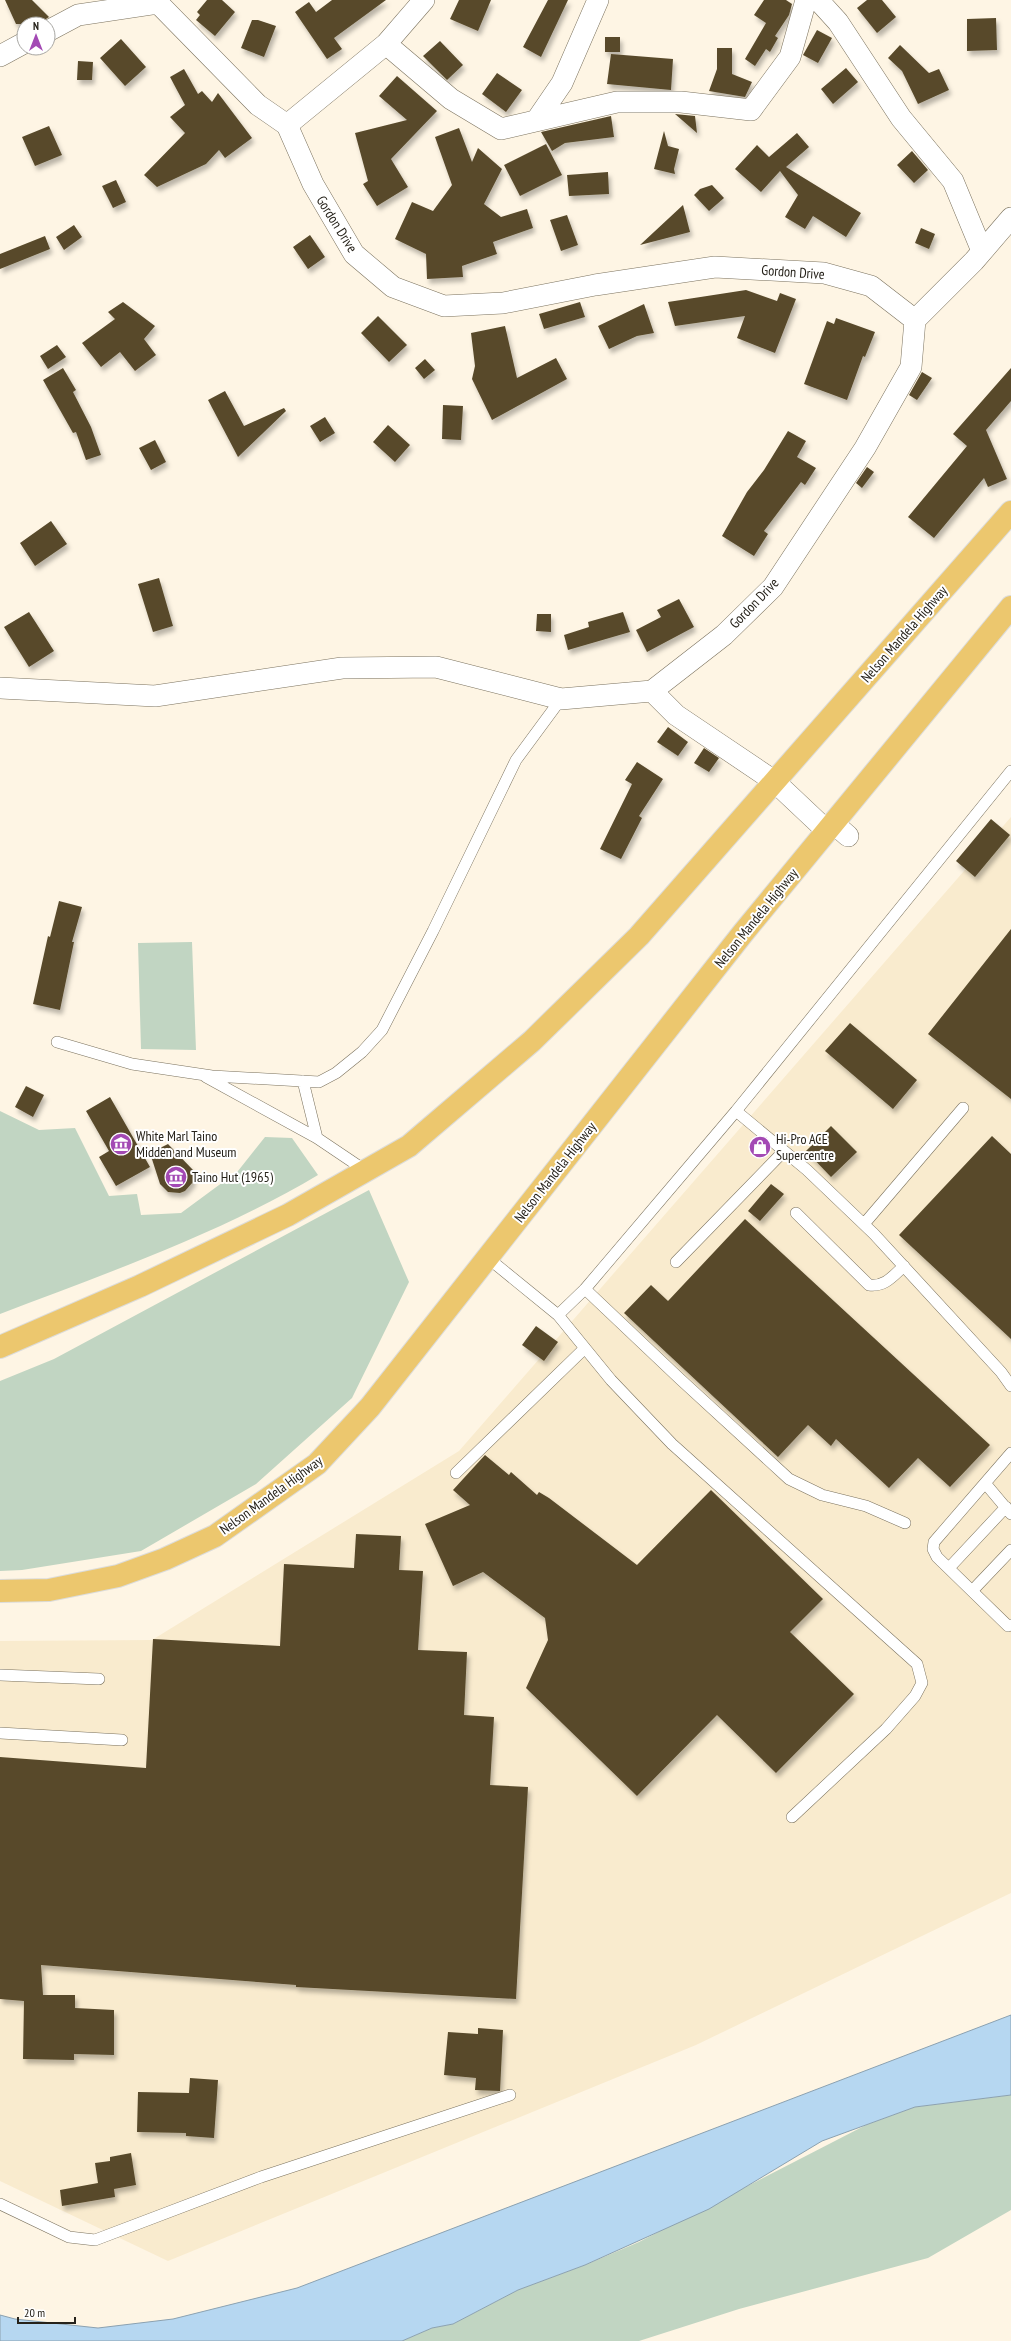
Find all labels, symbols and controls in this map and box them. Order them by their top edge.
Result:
north arrow [16,16,56,56]
text: N [33,19,39,33]
street label: Gordon Drive [313,192,362,256]
street label: Gordon Drive [761,261,825,283]
street label: Gordon Drive [725,574,783,632]
street label: Nelson Mandela Highway [857,581,952,686]
street label: Nelson Mandela Highway [710,864,802,971]
street label: Nelson Mandela Highway [510,1118,600,1226]
place label: White Marl Taino Midden and Museum [136,1127,236,1161]
place label: Hi-Pro ACE Supercentre [776,1130,834,1164]
museum icon: White Marl Taino Midden and Museum [108,1131,134,1157]
shop icon: Hi-Pro ACE Supercentre [747,1134,773,1160]
museum icon: Taino Hut (1965) [163,1164,189,1190]
place label: Taino Hut (1965) [192,1168,274,1186]
street label: Nelson Mandela Highway [216,1451,327,1538]
scale bar [18,2299,75,2325]
text: 20 m [24,2305,45,2320]

